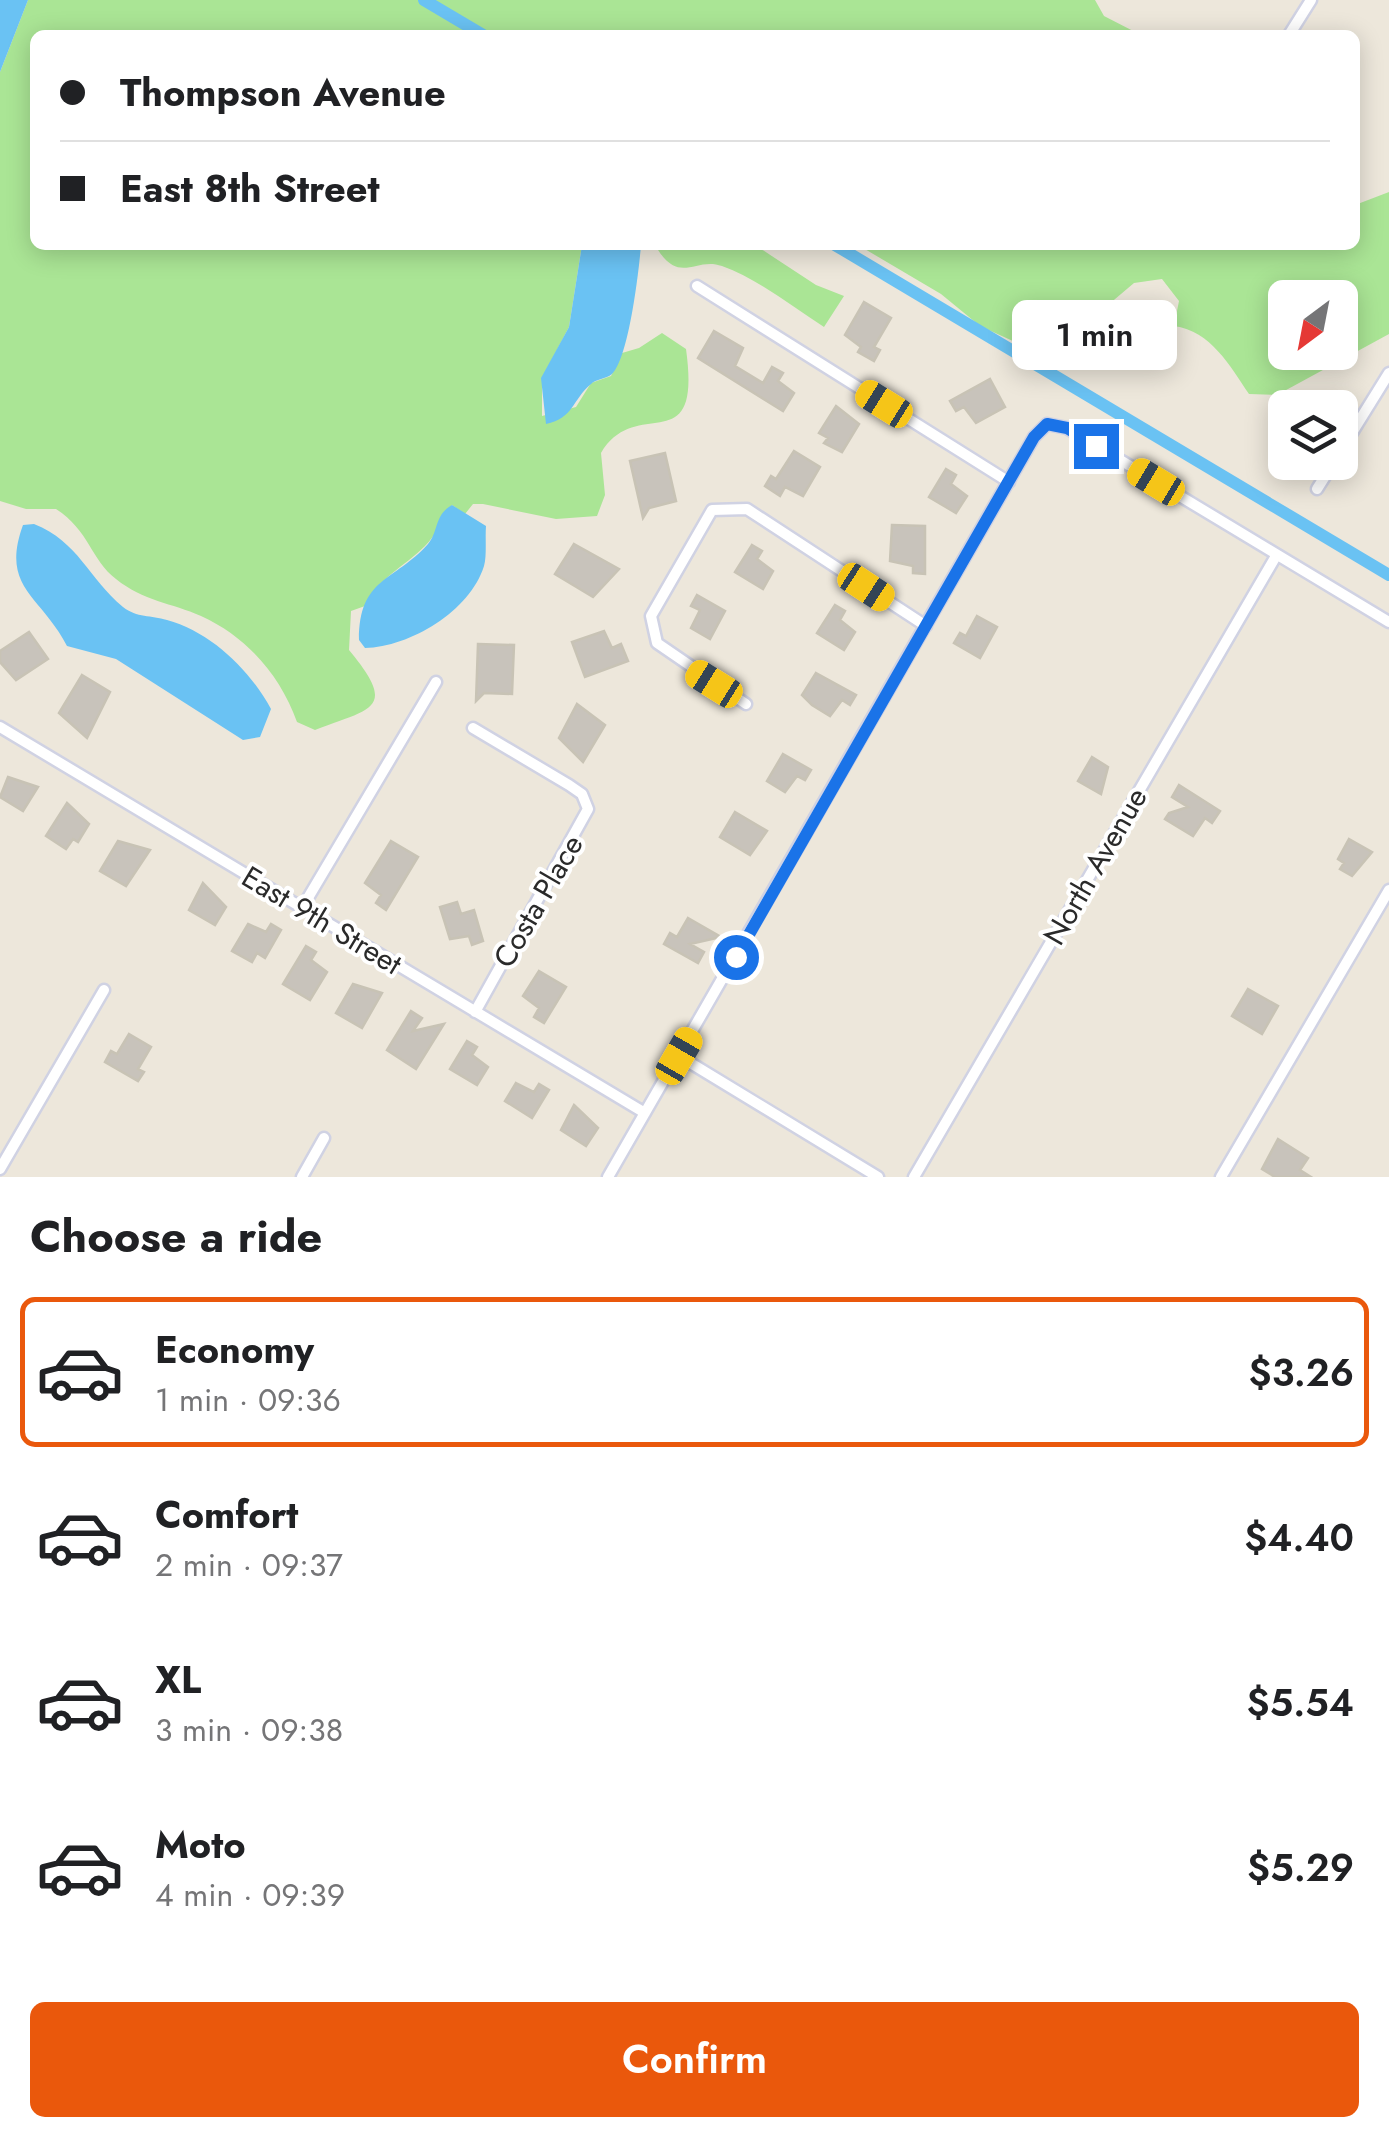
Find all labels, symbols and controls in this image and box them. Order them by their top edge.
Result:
text: Thompson Avenue [120,65,446,120]
text: East 8th Street [120,161,380,216]
north arrow [1268,280,1358,370]
map controls [1268,280,1358,480]
callout: 1 min [1014,301,1178,371]
text: 1 min [1056,312,1133,358]
car [851,375,917,433]
button: layers [1268,390,1358,480]
route end [1074,424,1119,469]
car [1123,454,1189,510]
car [833,558,899,616]
car [681,655,747,713]
street label: North Avenue [1033,779,1157,953]
street label: Costa Place [483,827,593,975]
street label: East 9th Street [234,855,411,985]
route start [714,935,759,980]
car [651,1023,707,1089]
text: Choose a ride [30,1204,322,1269]
text: Economy [155,1322,314,1377]
icon: car [35,1327,125,1417]
text: $3.26 [1249,1345,1354,1400]
text: 1 min · 09:36 [155,1377,341,1423]
text: Comfort [155,1487,298,1542]
icon: car [35,1492,125,1582]
text: $4.40 [1244,1510,1354,1565]
text: 2 min · 09:37 [155,1542,343,1588]
text: XL [155,1652,201,1707]
icon: car [35,1657,125,1747]
text: $5.54 [1247,1675,1354,1730]
text: 3 min · 09:38 [155,1707,343,1753]
text: Moto [155,1817,246,1872]
icon: car [35,1822,125,1912]
text: $5.29 [1247,1840,1354,1895]
text: 4 min · 09:39 [155,1872,345,1918]
button: Confirm [30,2002,1359,2117]

